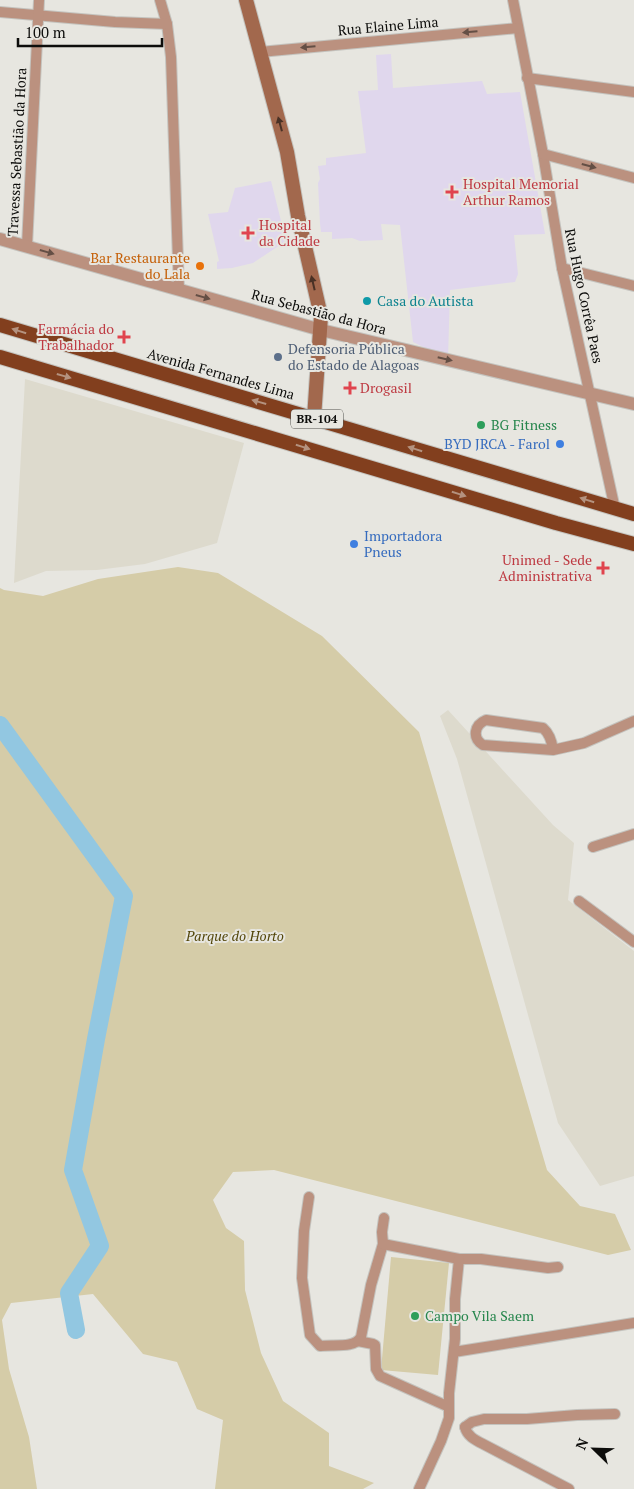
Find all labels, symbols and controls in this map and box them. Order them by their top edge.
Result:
street label: Rua Elaine Lima [337,12,439,39]
scale bar [18,15,161,47]
text: 100 m [25,22,66,42]
one-way arrow [461,28,477,36]
one-way arrow [300,43,316,51]
street label: Travessa Sebastião da Hora [3,67,30,237]
one-way arrow [275,117,283,132]
one-way arrow [581,162,596,170]
place label: Hospital Memorial Arthur Ramos [463,174,579,209]
marker: Hospital Memorial Arthur Ramos [445,185,459,199]
place label: Hospital da Cidade [259,215,320,250]
marker: Hospital da Cidade [241,226,255,240]
street label: Rua Hugo Corrêa Paes [561,227,608,365]
one-way arrow [40,248,55,256]
place label: Bar Restaurante do Lala [90,248,190,283]
marker: Bar Restaurante do Lala [194,260,206,272]
one-way arrow [309,276,317,291]
street label: Rua Sebastião da Hora [250,284,389,339]
place label: Casa do Autista [377,291,474,310]
one-way arrow [196,293,211,301]
marker: Casa do Autista [361,295,373,307]
place label: Farmácia do Trabalhador [38,319,115,354]
one-way arrow [12,327,27,334]
marker: Farmácia do Trabalhador [118,331,130,343]
place label: Defensoria Pública do Estado de Alagoas [288,339,419,374]
street label: Avenida Fernandes Lima [145,343,297,404]
marker: Defensoria Pública do Estado de Alagoas [272,351,284,363]
one-way arrow [438,355,453,363]
one-way arrow [56,373,71,381]
place label: Drogasil [360,378,412,397]
marker: Drogasil [344,382,356,394]
one-way arrow [251,398,266,406]
road number: BR-104 [291,409,343,428]
place label: BG Fitness [491,415,557,434]
marker: BG Fitness [475,419,487,431]
place label: BYD JRCA - Farol [444,434,550,453]
marker: BYD JRCA - Farol [554,438,566,450]
one-way arrow [296,443,311,451]
one-way arrow [407,444,422,452]
one-way arrow [452,490,467,498]
one-way arrow [580,496,595,504]
place label: Importadora Pneus [364,526,442,561]
marker: Importadora Pneus [348,538,360,550]
place label: Unimed - Sede Administrativa [499,550,592,585]
marker: Unimed - Sede Administrativa [596,561,610,575]
park label: Parque do Horto [185,926,284,945]
place label: Campo Vila Saem [425,1306,534,1325]
marker: Campo Vila Saem [409,1310,421,1322]
north arrow [569,1424,619,1474]
text: N [571,1435,593,1452]

